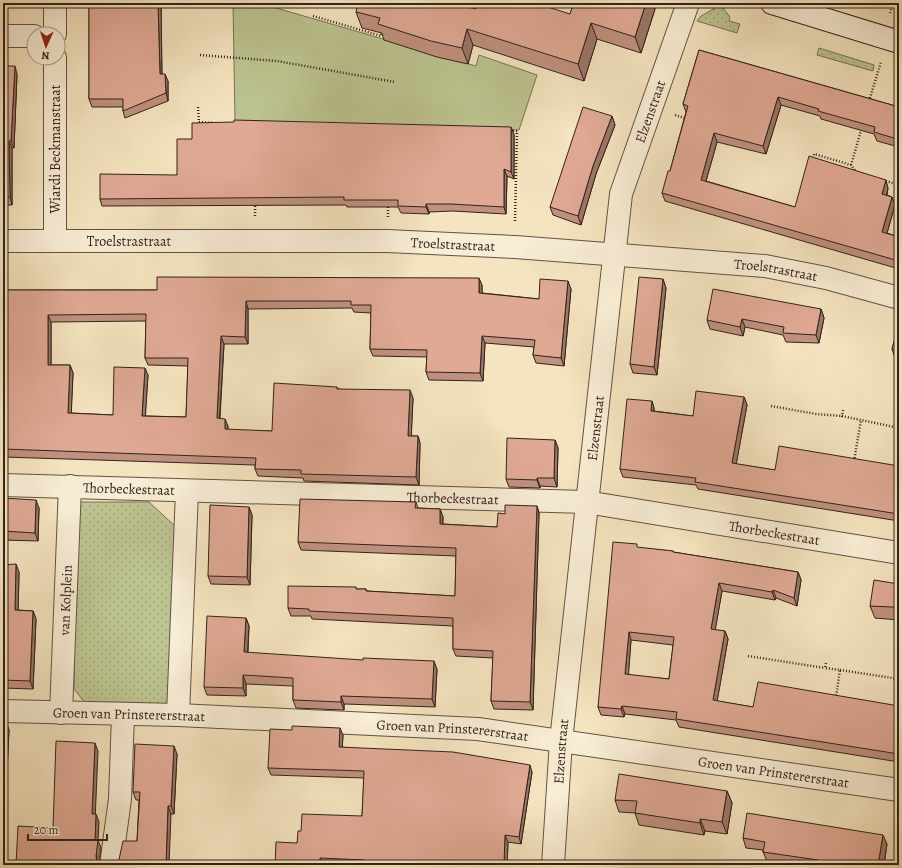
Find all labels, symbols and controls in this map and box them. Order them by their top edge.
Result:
north arrow [26,26,66,66]
text: N [41,48,50,63]
street label: Elzenstraat [630,77,670,145]
street label: Wiardi Beckmanstraat [46,84,65,214]
street label: Troelstrastraat [87,232,172,251]
street label: Troelstrastraat [410,233,496,256]
street label: Troelstrastraat [733,254,820,286]
street label: Elzenstraat [582,394,608,462]
street label: Thorbeckestraat [83,478,175,500]
street label: Thorbeckestraat [407,487,499,509]
street label: Thorbeckestraat [727,516,821,549]
street label: van Kolplein [55,564,76,637]
street label: Groen van Prinstererstraat [53,703,206,726]
street label: Groen van Prinstererstraat [376,715,530,746]
street label: Elzenstraat [549,717,573,784]
street label: Groen van Prinstererstraat [697,752,851,792]
scale bar [28,816,107,842]
text: 20 m [34,822,58,838]

